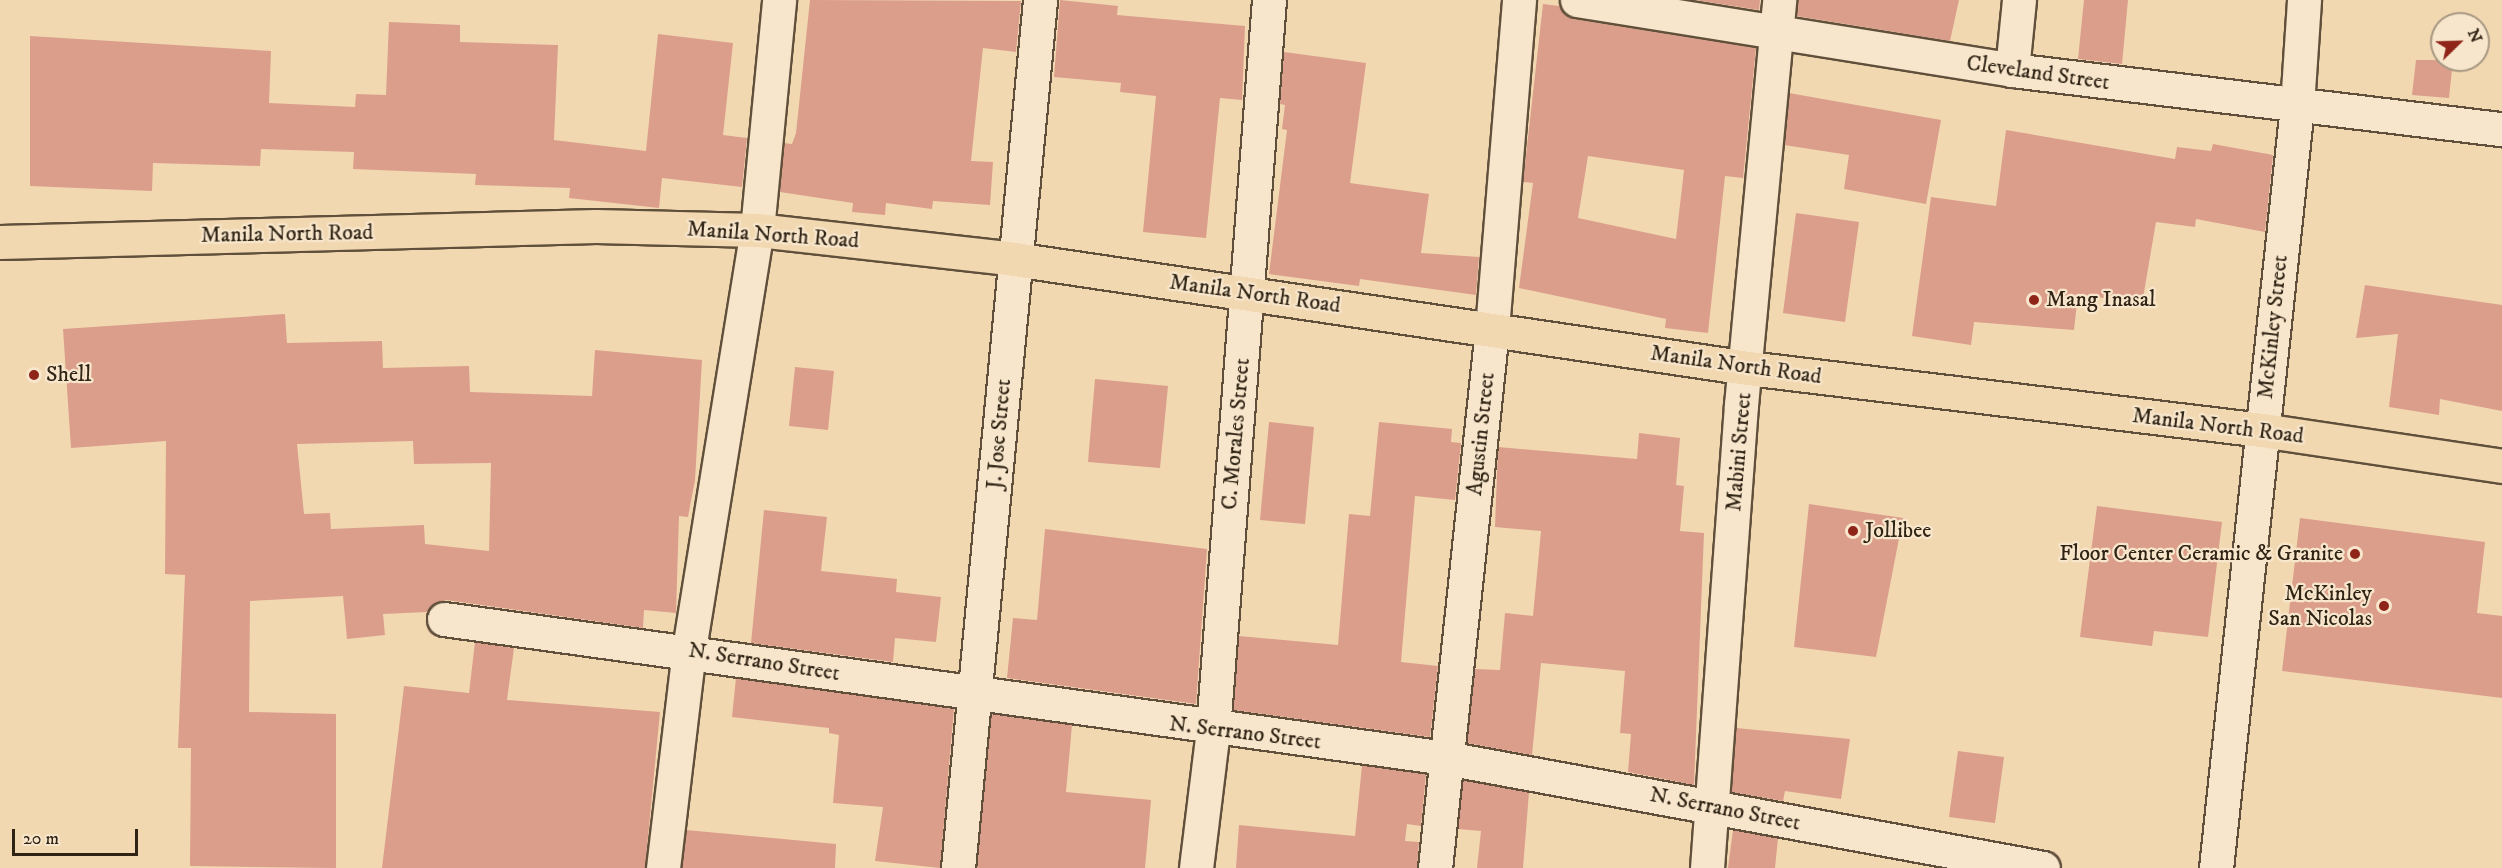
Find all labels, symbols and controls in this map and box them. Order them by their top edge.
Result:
north arrow [2430,12,2490,72]
text: N [2463,26,2486,46]
street label: Cleveland Street [1965,50,2111,96]
street label: Manila North Road [686,216,860,254]
street label: Manila North Road [201,219,373,249]
street label: McKinley Street [2252,254,2294,400]
street label: Manila North Road [1168,269,1342,319]
place label: Mang Inasal [2046,287,2156,313]
marker: Mang Inasal [2027,293,2041,307]
street label: Manila North Road [1649,340,1823,390]
street label: C. Morales Street [1216,357,1256,511]
place label: Shell [46,362,91,388]
marker: Shell [27,368,41,382]
street label: Agustin Street [1461,371,1501,497]
street label: J. Jose Street [981,378,1017,490]
street label: Mabini Street [1721,391,1757,513]
street label: Manila North Road [2131,402,2305,450]
place label: Jollibee [1865,518,1931,544]
marker: Jollibee [1846,524,1860,538]
place label: Floor Center Ceramic & Granite [2059,541,2343,567]
marker: Floor Center Ceramic & Granite [2348,547,2362,561]
place label: McKinley San Nicolas [2268,580,2372,632]
marker: McKinley San Nicolas [2377,599,2391,613]
street label: N. Serrano Street [687,637,841,687]
street label: N. Serrano Street [1168,711,1322,755]
street label: N. Serrano Street [1648,781,1802,837]
scale bar [15,817,141,855]
text: 20 m [23,828,59,850]

